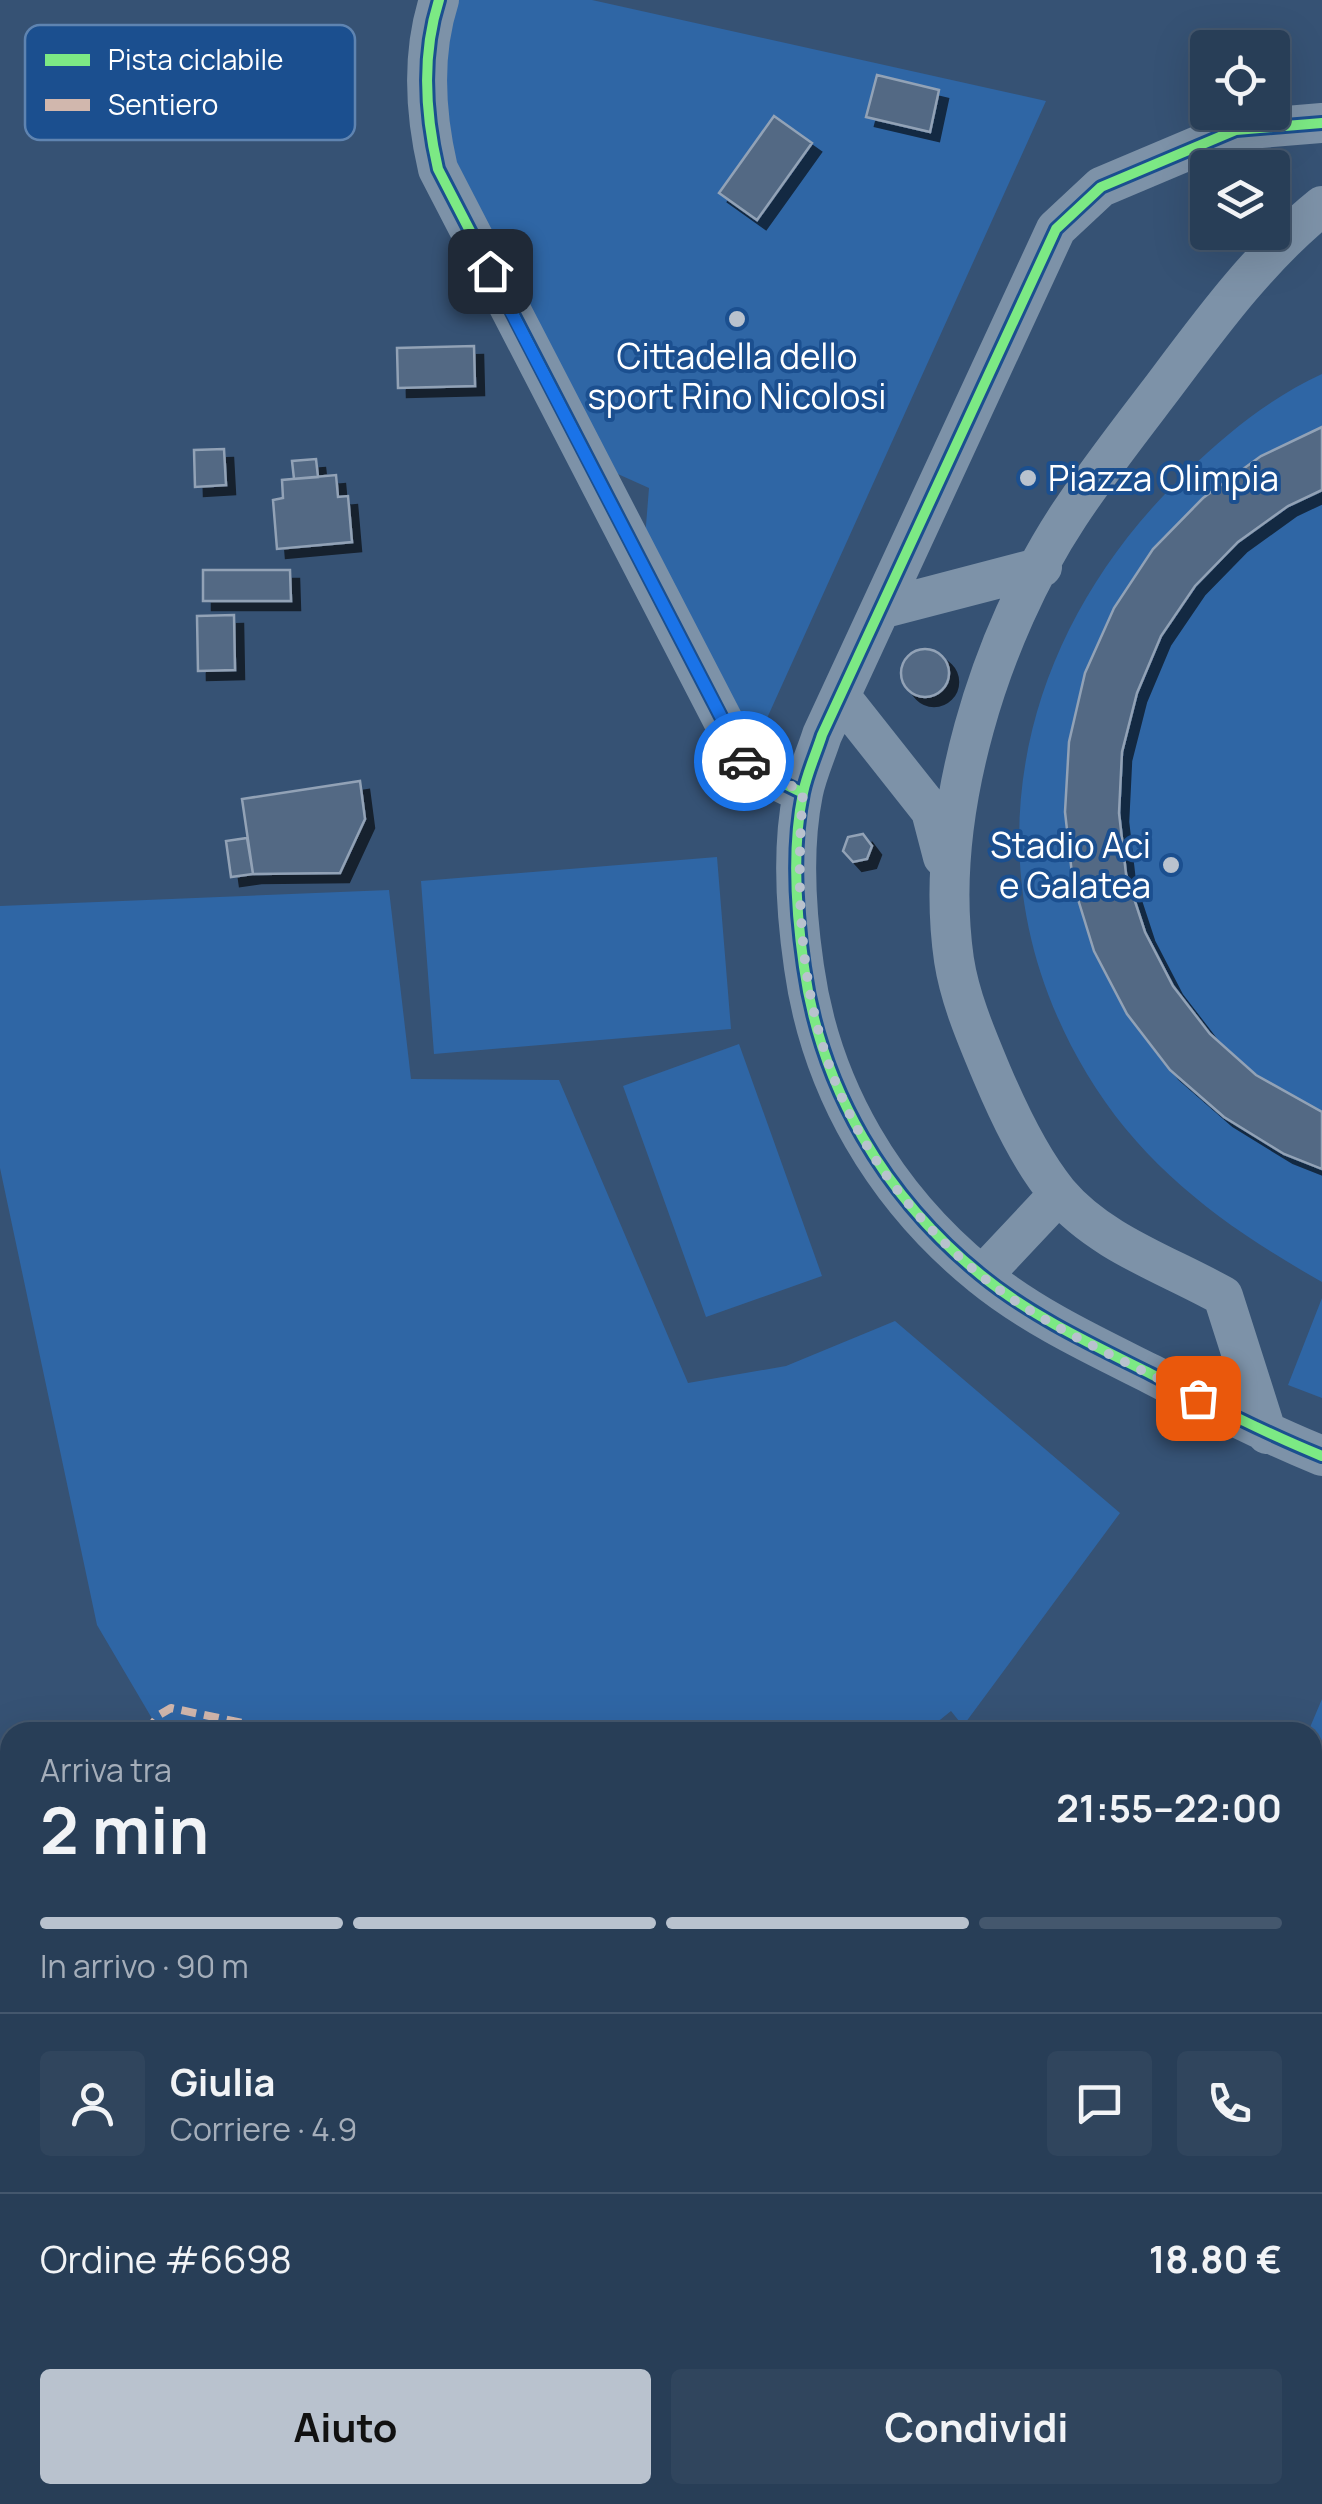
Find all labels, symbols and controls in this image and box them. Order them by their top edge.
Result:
legend [25,25,355,140]
map controls [1190,30,1290,250]
button: locate [1190,30,1290,130]
text: Pista ciclabile [108,40,283,78]
text: Sentiero [108,85,218,123]
button: layers [1190,150,1290,250]
pin [448,229,533,314]
icon: home [463,244,518,299]
marker: Cittadella dello sport Rino Nicolosi [726,308,748,330]
place label: Cittadella dello sport Rino Nicolosi [588,332,886,420]
place label: Piazza Olimpia [1048,454,1279,502]
marker: Piazza Olimpia [1017,467,1039,489]
courier [694,711,794,811]
icon: car [717,734,772,789]
place label: Stadio Aci e Galatea [990,821,1151,909]
marker: Stadio Aci e Galatea [1160,854,1182,876]
pin [1156,1356,1241,1441]
icon: bag [1171,1371,1226,1426]
text: Arriva tra [40,1748,172,1792]
text: 21:55–22:00 [1056,1781,1282,1833]
text: 2 min [40,1785,209,1874]
text: In arrivo · 90 m [40,1944,249,1988]
button: person [40,2051,145,2156]
button: chat [1047,2051,1152,2156]
button: phone [1177,2051,1282,2156]
text: Giulia [170,2055,275,2107]
text: Corriere · 4.9 [170,2107,357,2151]
text: Ordine #6698 [40,2232,292,2284]
text: 18.80 € [1149,2232,1282,2284]
button: Aiuto [40,2369,651,2484]
button: Condividi [671,2369,1282,2484]

